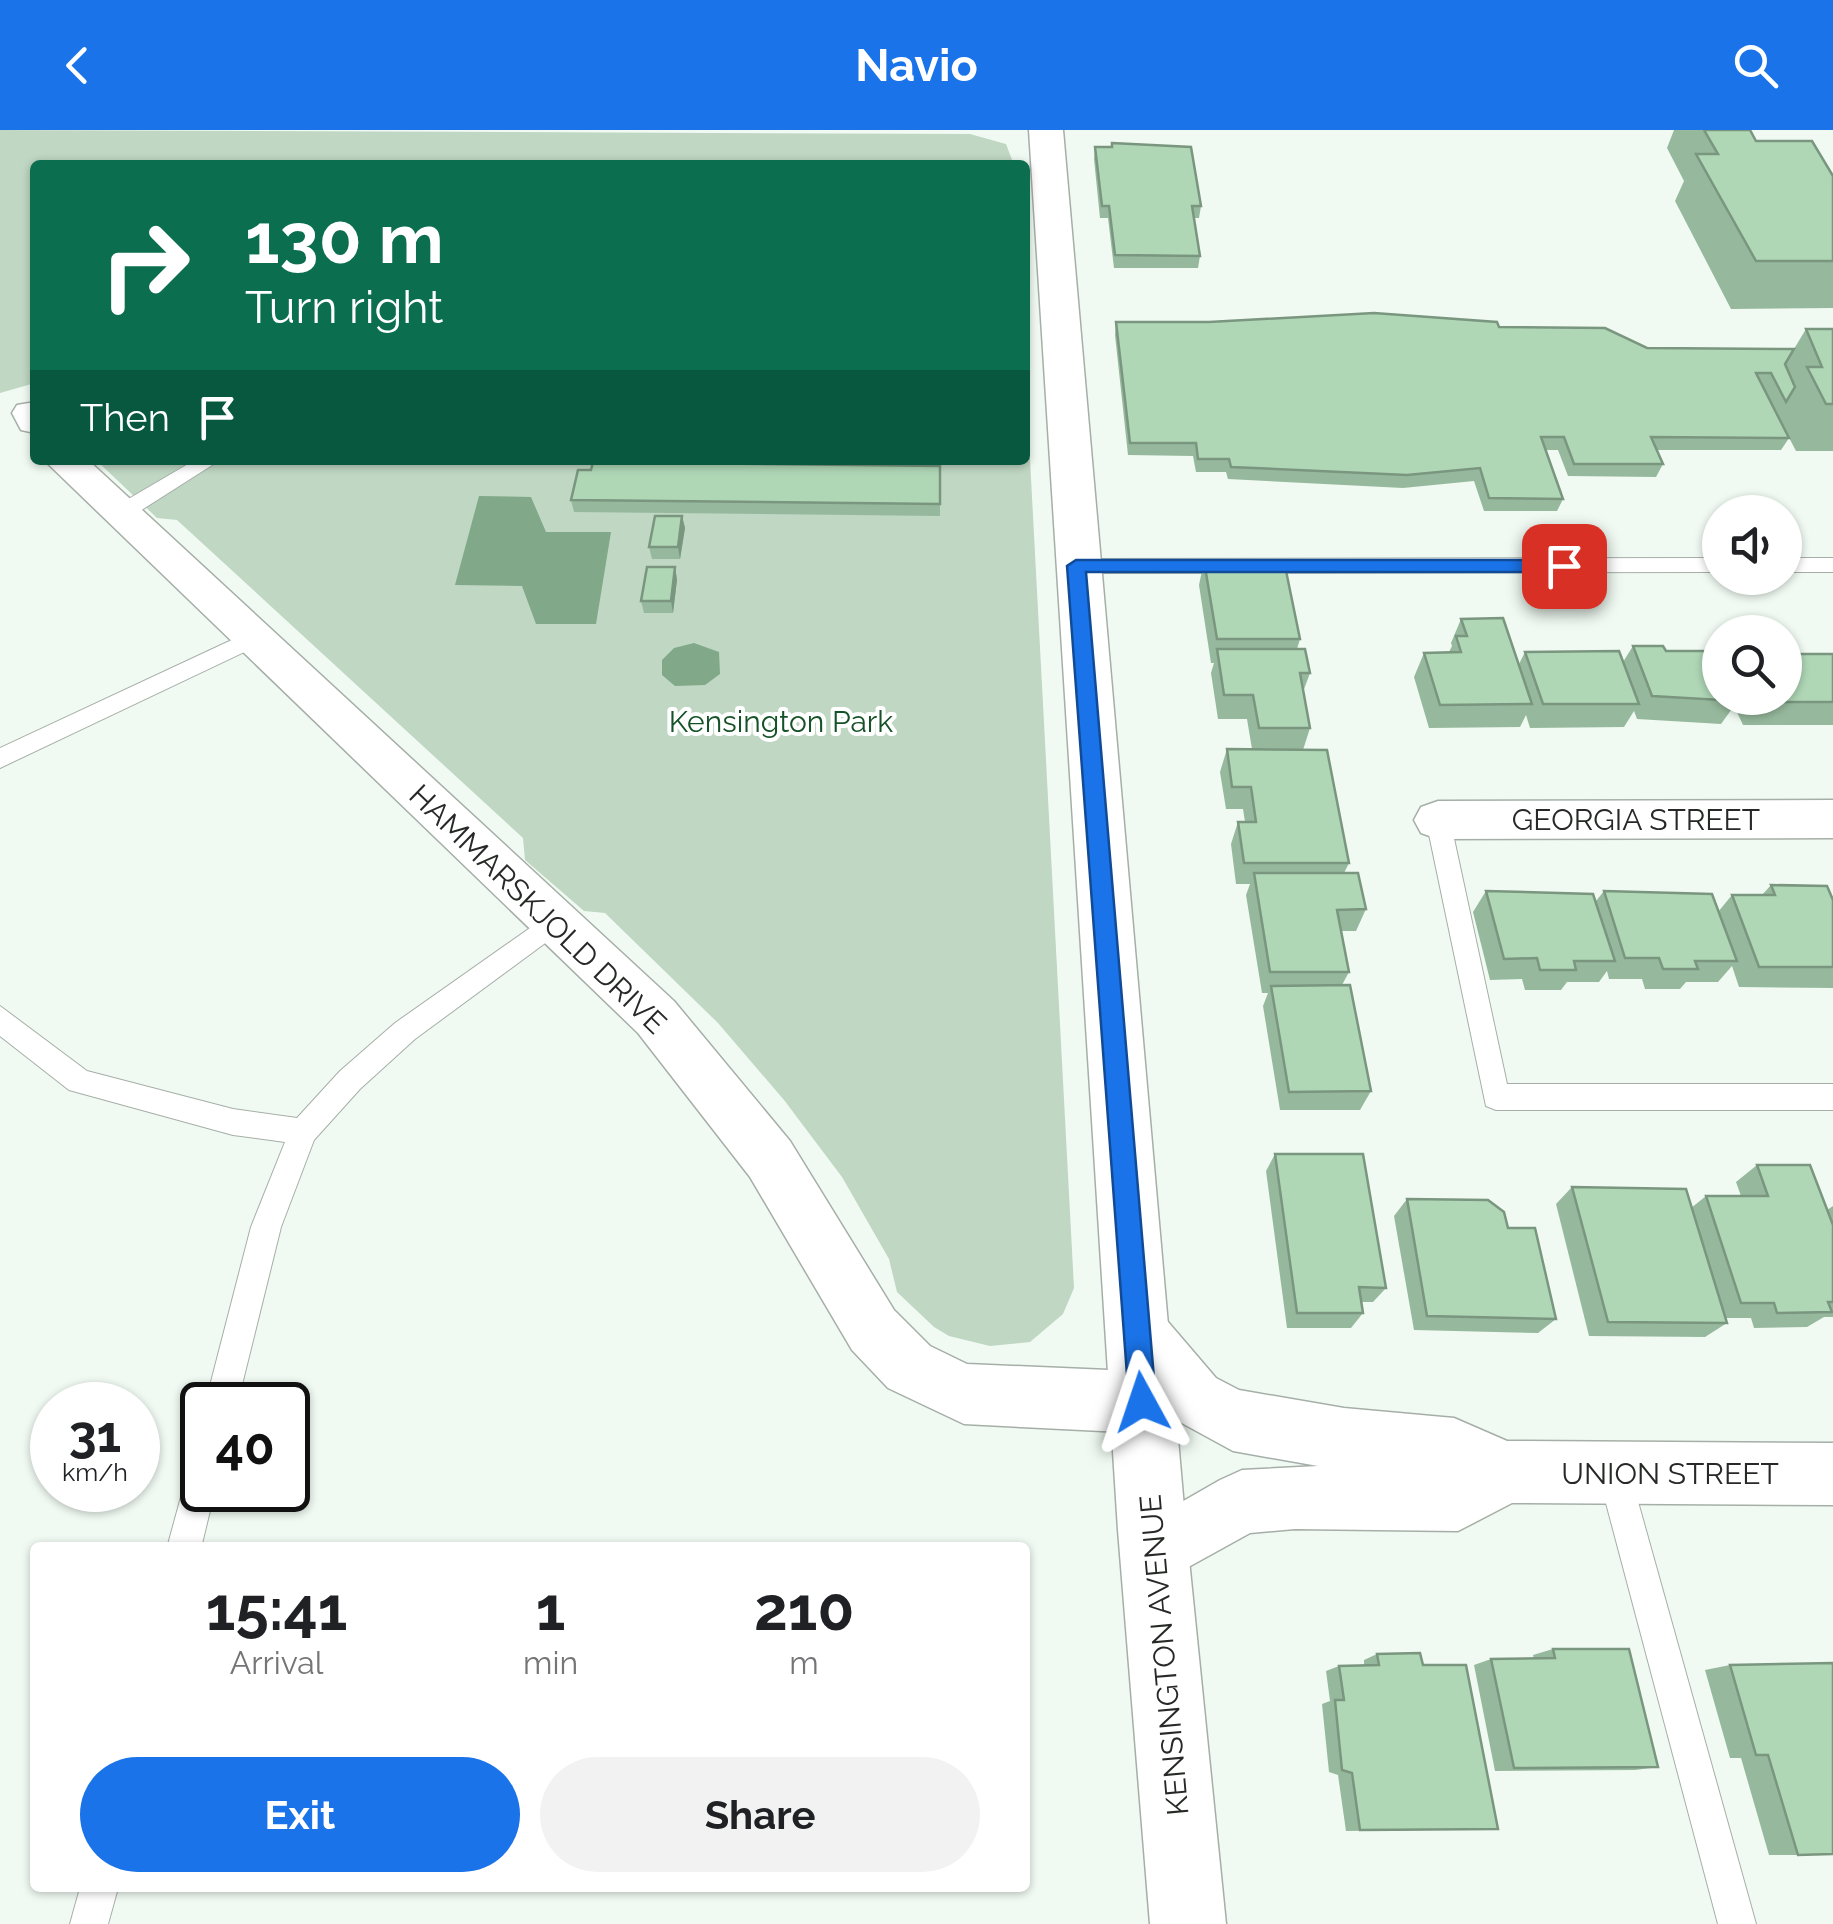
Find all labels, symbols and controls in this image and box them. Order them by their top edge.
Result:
icon: back [50,38,105,93]
icon: search [1728,38,1783,93]
text: Navio [855,39,978,92]
text: 130 m [245,197,444,279]
icon: right [80,200,210,330]
text: Turn right [245,281,443,334]
icon: arrive [190,390,245,445]
text: Then [80,395,170,440]
map controls [1702,495,1802,715]
button: sound [1702,495,1802,595]
pin [1522,524,1607,609]
icon: arrive [1537,539,1592,594]
button: search [1702,615,1802,715]
park label: Kensington Park [669,704,893,739]
street label: HAMMARSKJOLD DRIVE [402,777,674,1041]
street label: GEORGIA STREET [1512,802,1760,837]
position arrow [1090,1350,1194,1454]
speed limit sign: 40 [180,1382,310,1512]
text: 31 [69,1405,121,1464]
street label: UNION STREET [1561,1456,1779,1491]
text: km/h [62,1457,128,1487]
street label: KENSINGTON AVENUE [1133,1493,1195,1817]
text: 15:41 [206,1574,347,1644]
text: 1 [536,1574,565,1644]
text: 210 [754,1574,854,1644]
text: Arrival [230,1644,323,1681]
text: min [523,1644,578,1681]
text: m [789,1644,819,1681]
button: Exit [80,1757,520,1872]
button: Share [540,1757,980,1872]

